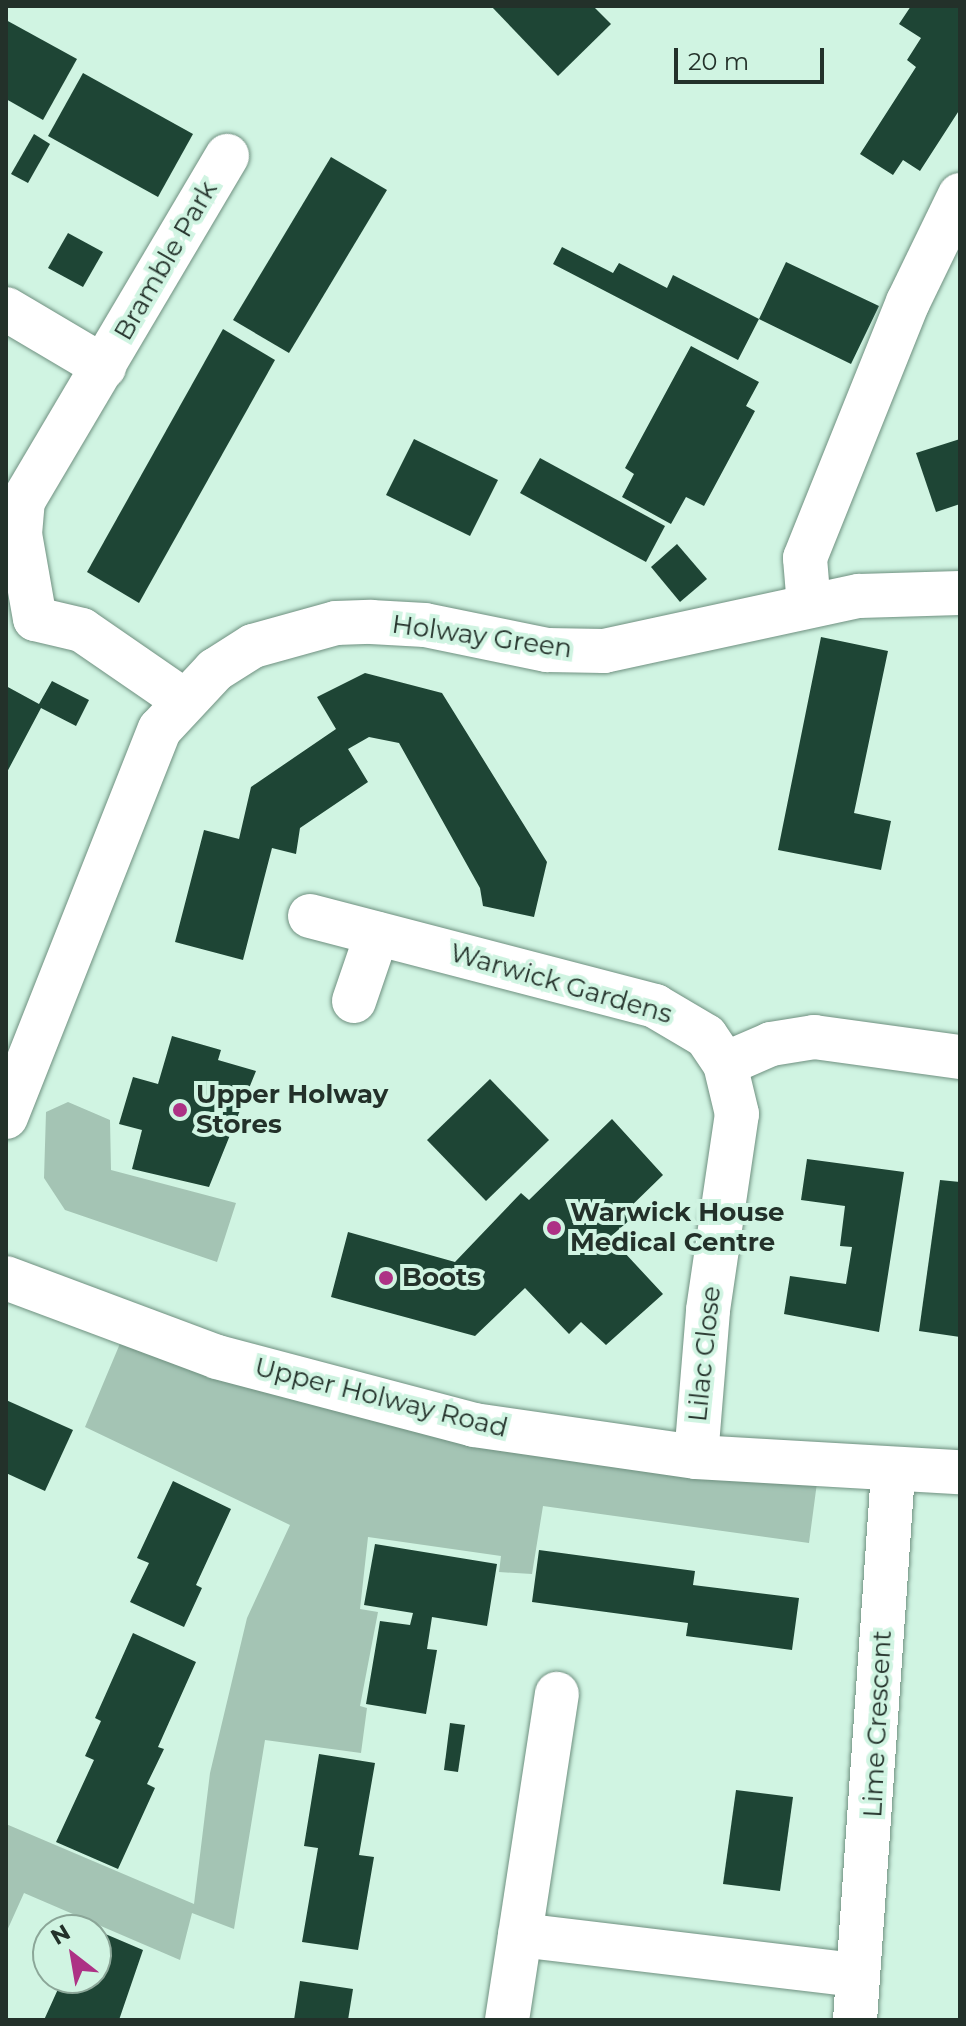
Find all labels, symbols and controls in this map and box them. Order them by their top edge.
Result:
scale bar [678,32,828,82]
text: 20 m [688,47,749,76]
street label: Bramble Park [108,176,224,346]
street label: Holway Green [390,609,574,665]
street label: Warwick Gardens [446,937,676,1031]
place label: Upper Holway Stores [196,1079,388,1140]
marker: Upper Holway Stores [171,1101,189,1119]
place label: Warwick House Medical Centre [570,1197,784,1258]
marker: Warwick House Medical Centre [545,1219,563,1237]
place label: Boots [402,1262,481,1294]
marker: Boots [377,1269,395,1287]
street label: Lilac Close [682,1285,728,1423]
street label: Upper Holway Road [251,1351,511,1445]
street label: Lime Crescent [858,1630,898,1818]
north arrow [32,1914,112,1994]
text: N [46,1919,75,1951]

